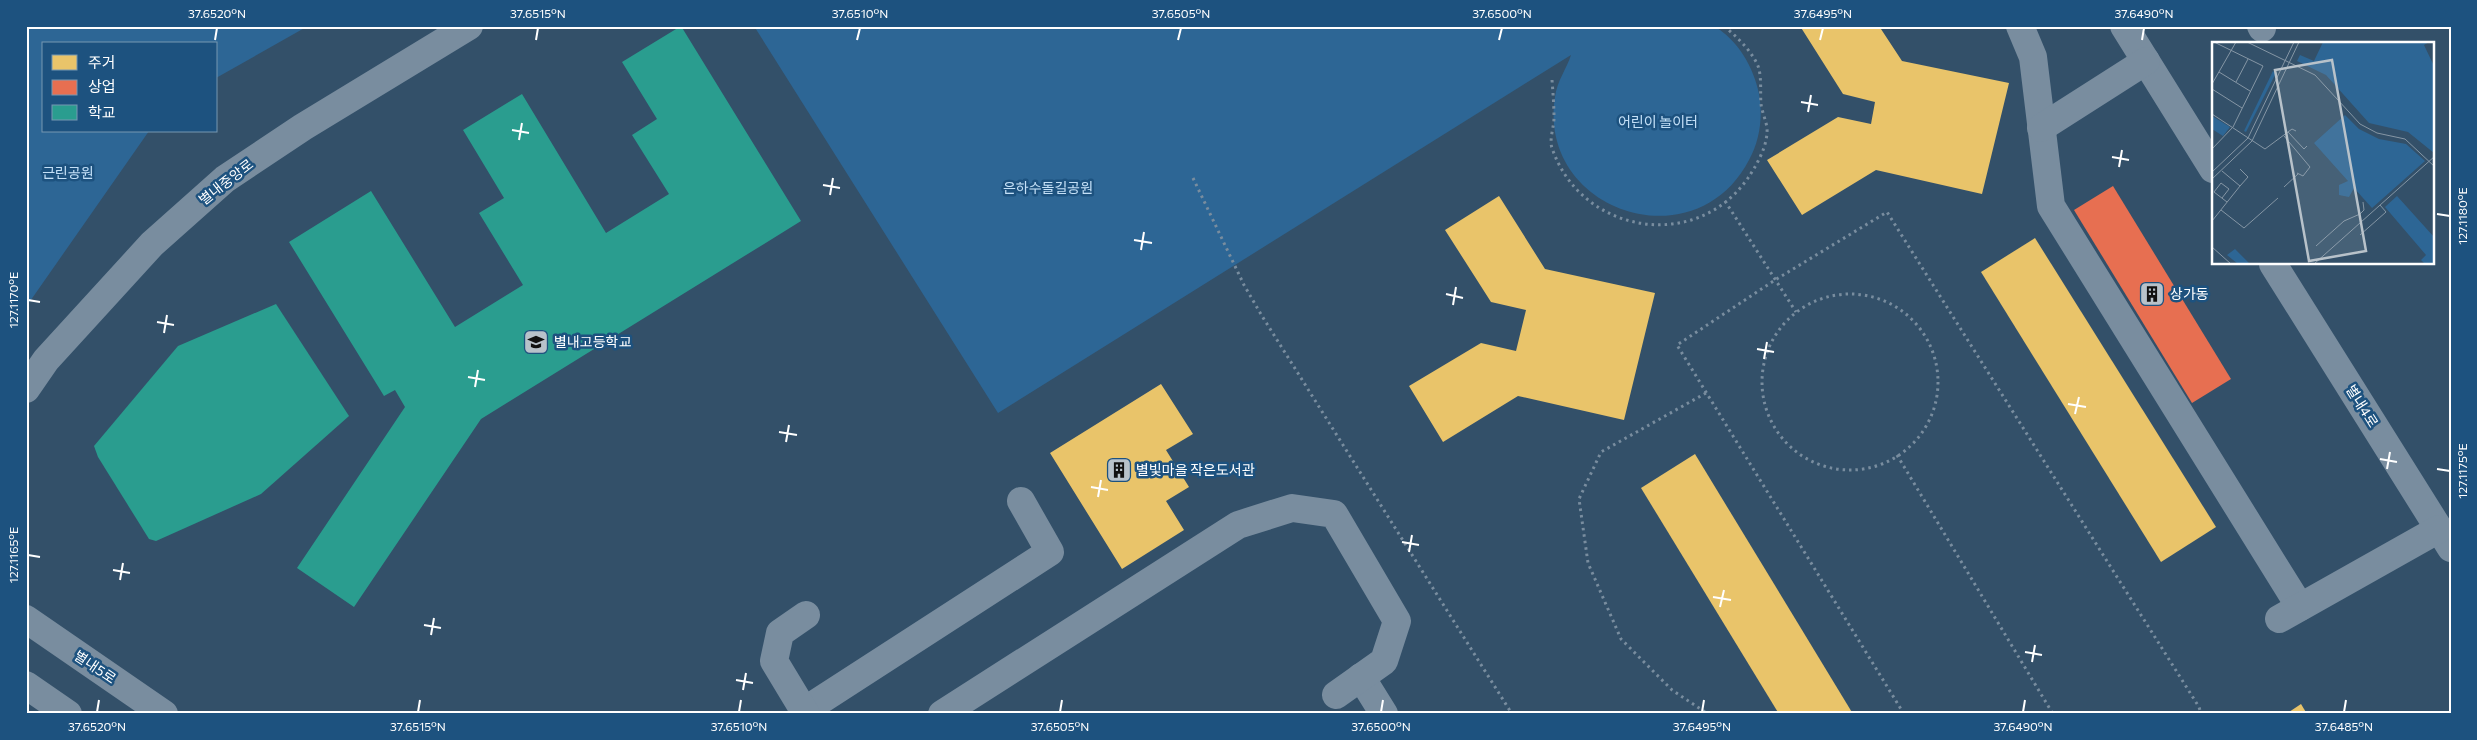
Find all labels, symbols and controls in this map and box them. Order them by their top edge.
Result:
text: 37.6520°N [188,6,246,20]
text: 37.6515°N [510,6,566,20]
text: 37.6510°N [832,6,888,20]
text: 37.6505°N [1152,6,1210,20]
text: 37.6500°N [1472,6,1532,20]
text: 37.6495°N [1794,6,1852,20]
text: 37.6490°N [2114,6,2174,20]
legend [42,42,218,132]
inset map [2212,42,2434,265]
text: 주거 [88,53,116,71]
text: 상업 [88,77,116,95]
text: 학교 [88,103,116,121]
park label: 어린이 놀이터 [1618,113,1698,130]
street label: 별내중앙로 [195,155,256,208]
park label: 근린공원 [42,164,94,181]
park label: 은하수돌길공원 [1003,179,1093,196]
text: 127.1180°E [2455,187,2469,245]
text: 127.1170°E [6,272,20,328]
building icon: 상가동 [2139,281,2165,307]
place label: 상가동 [2170,285,2209,302]
school or university icon: 별내고등학교 [523,329,549,355]
place label: 별내고등학교 [554,333,631,350]
street label: 별내4로 [2343,381,2382,430]
text: 127.1175°E [2455,443,2469,499]
building icon: 별빛마을 작은도서관 [1106,457,1132,483]
place label: 별빛마을 작은도서관 [1136,461,1255,478]
text: 127.1165°E [6,527,20,583]
street label: 별내5로 [71,646,119,687]
text: 37.6520°N [68,719,126,733]
text: 37.6515°N [390,719,446,733]
text: 37.6510°N [711,719,767,733]
text: 37.6505°N [1031,719,1089,733]
text: 37.6500°N [1351,719,1411,733]
text: 37.6495°N [1673,719,1731,733]
text: 37.6490°N [1993,719,2053,733]
text: 37.6485°N [2315,719,2373,733]

